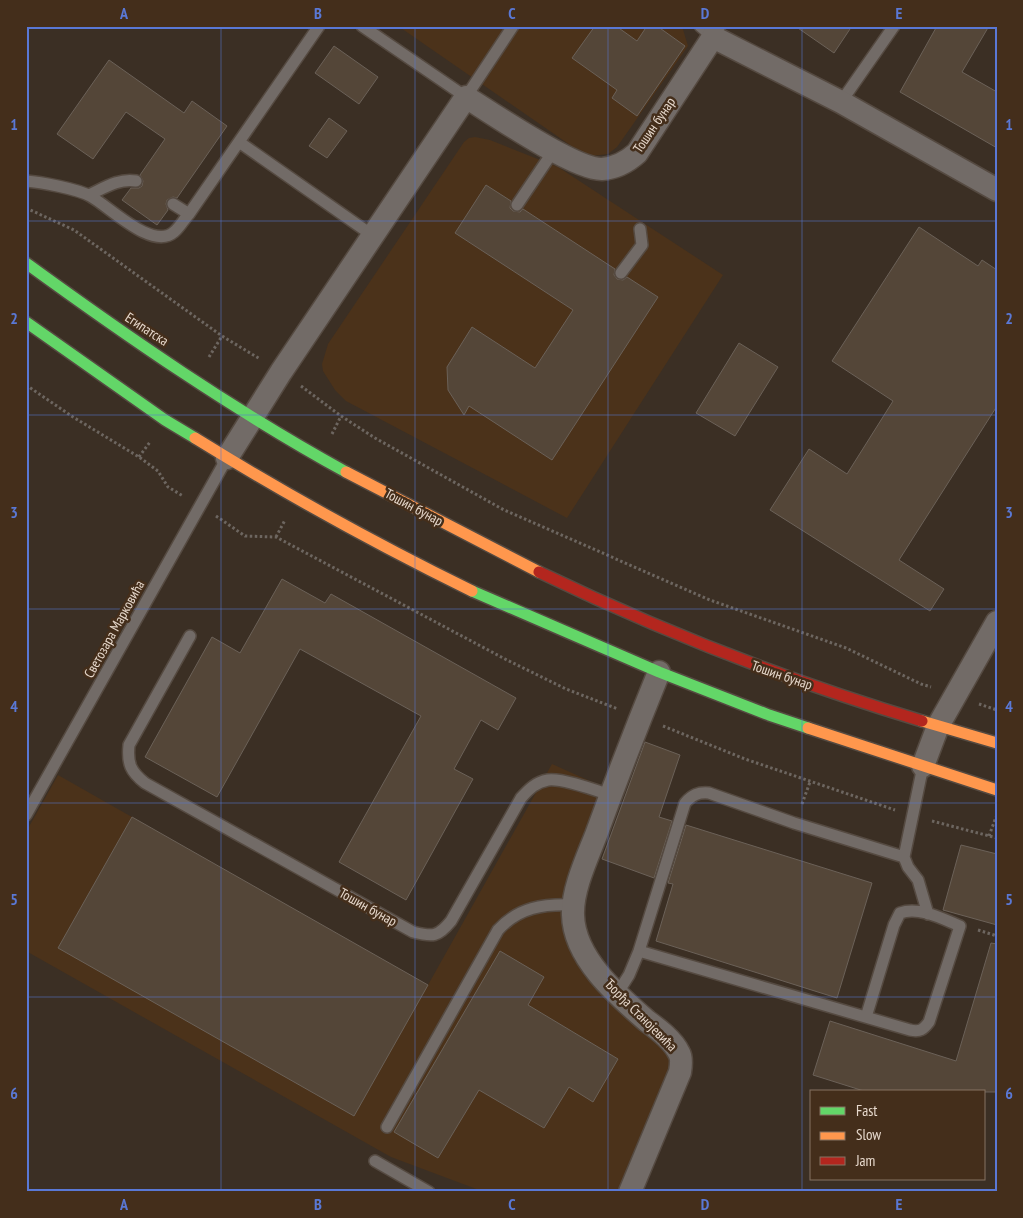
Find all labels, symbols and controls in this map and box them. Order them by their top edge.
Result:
text: A [119,3,129,23]
text: B [314,3,322,23]
text: C [508,3,516,23]
text: D [701,3,710,23]
text: E [896,3,903,23]
street label: Тошин бунар [629,94,679,156]
text: 1 [10,114,18,134]
text: 1 [1005,114,1013,134]
text: 2 [10,308,18,328]
street label: Египатска [122,308,172,350]
text: 2 [1005,308,1013,328]
street label: Тошин бунар [382,484,446,530]
text: 3 [10,502,18,522]
text: 3 [1005,502,1013,522]
street label: Светозара Марковића [80,577,148,681]
street label: Тошин бунар [749,656,815,694]
text: 4 [10,696,18,716]
text: 4 [1005,696,1013,716]
street label: Тошин бунар [336,884,400,930]
text: 5 [10,889,18,909]
text: 5 [1005,889,1013,909]
street label: Ђорђа Станојевића [601,975,681,1055]
text: 6 [10,1083,18,1103]
text: 6 [1005,1083,1013,1103]
legend [810,1090,986,1180]
text: Fast [856,1101,877,1120]
text: Slow [856,1125,881,1144]
text: Jam [855,1151,875,1170]
text: A [119,1194,129,1214]
text: B [314,1194,322,1214]
text: C [508,1194,516,1214]
text: D [701,1194,710,1214]
text: E [896,1194,903,1214]

